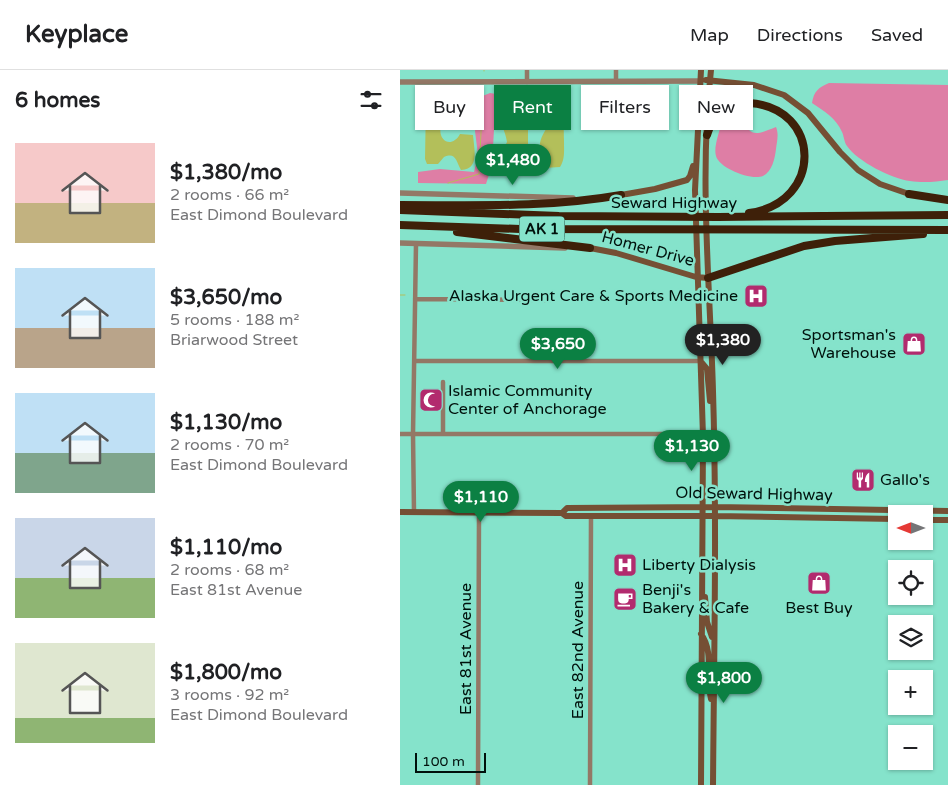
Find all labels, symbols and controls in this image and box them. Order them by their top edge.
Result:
text: Keyplace [25,20,128,49]
text: Map [690,24,729,46]
text: Directions [757,24,843,46]
text: Saved [871,24,923,46]
chip: Buy [415,85,484,130]
chip: Rent [494,85,571,130]
chip: Filters [581,85,669,130]
chip: New [679,85,753,130]
icon: filters [357,86,385,114]
text: 6 homes [15,88,100,113]
pin: $1,480 [472,144,554,186]
text: $1,480 [486,150,540,170]
text: $1,380/mo [170,160,282,185]
icon: home [55,163,115,223]
text: 2 rooms · 66 m² [170,185,289,205]
street label: Seward Highway [611,193,737,213]
text: East Dimond Boulevard [170,205,348,225]
road number: AK 1 [520,216,564,242]
street label: Homer Drive [600,227,696,271]
hospital icon: Alaska Urgent Care & Sports Medicine [743,283,769,309]
text: $3,650/mo [170,285,282,310]
place label: Alaska Urgent Care & Sports Medicine [449,286,738,306]
icon: home [55,288,115,348]
text: 5 rooms · 188 m² [170,310,299,330]
pin: $1,380 [682,324,764,366]
place label: Sportsman's Warehouse [802,325,896,363]
pin: $3,650 [517,328,599,370]
text: Briarwood Street [170,330,298,350]
text: $1,380 [696,330,750,350]
shop icon: Sportsman's Warehouse [901,331,927,357]
text: $3,650 [531,334,585,354]
place label: Islamic Community Center of Anchorage [448,381,607,419]
mosque icon: Islamic Community Center of Anchorage [418,387,444,413]
text: $1,130/mo [170,410,282,435]
icon: home [55,413,115,473]
pin: $1,130 [651,430,733,472]
text: 2 rooms · 70 m² [170,435,289,455]
text: $1,130 [665,436,719,456]
text: East Dimond Boulevard [170,455,348,475]
restaurant icon: Gallo's [850,467,876,493]
place label: Gallo's [880,470,930,490]
pin: $1,110 [440,480,522,523]
street label: Old Seward Highway [675,483,833,505]
text: $1,110 [454,487,508,507]
north arrow [888,505,932,550]
map controls [888,505,933,770]
text: $1,110/mo [170,535,282,560]
icon: home [55,538,115,598]
hospital icon: Liberty Dialysis [612,552,638,578]
place label: Liberty Dialysis [642,555,756,575]
text: 2 rooms · 68 m² [170,560,289,580]
button: locate [888,560,933,605]
shop icon: Best Buy [806,570,832,596]
text: East 81st Avenue [170,580,302,600]
place label: Benji's Bakery & Cafe [642,580,749,618]
street label: East 82nd Avenue [568,581,588,719]
street label: East 81st Avenue [456,583,476,715]
cafe icon: Benji's Bakery & Cafe [612,586,638,612]
place label: Best Buy [785,598,853,618]
button: layers [888,615,933,660]
text: $1,800/mo [170,660,282,685]
pin: $1,800 [683,662,765,704]
icon: home [55,663,115,723]
text: $1,800 [697,668,751,688]
button: + [888,670,933,715]
text: 3 rooms · 92 m² [170,685,289,705]
text: East Dimond Boulevard [170,705,348,725]
button: − [888,725,933,770]
scale bar [415,750,486,773]
text: 100 m [422,753,465,770]

